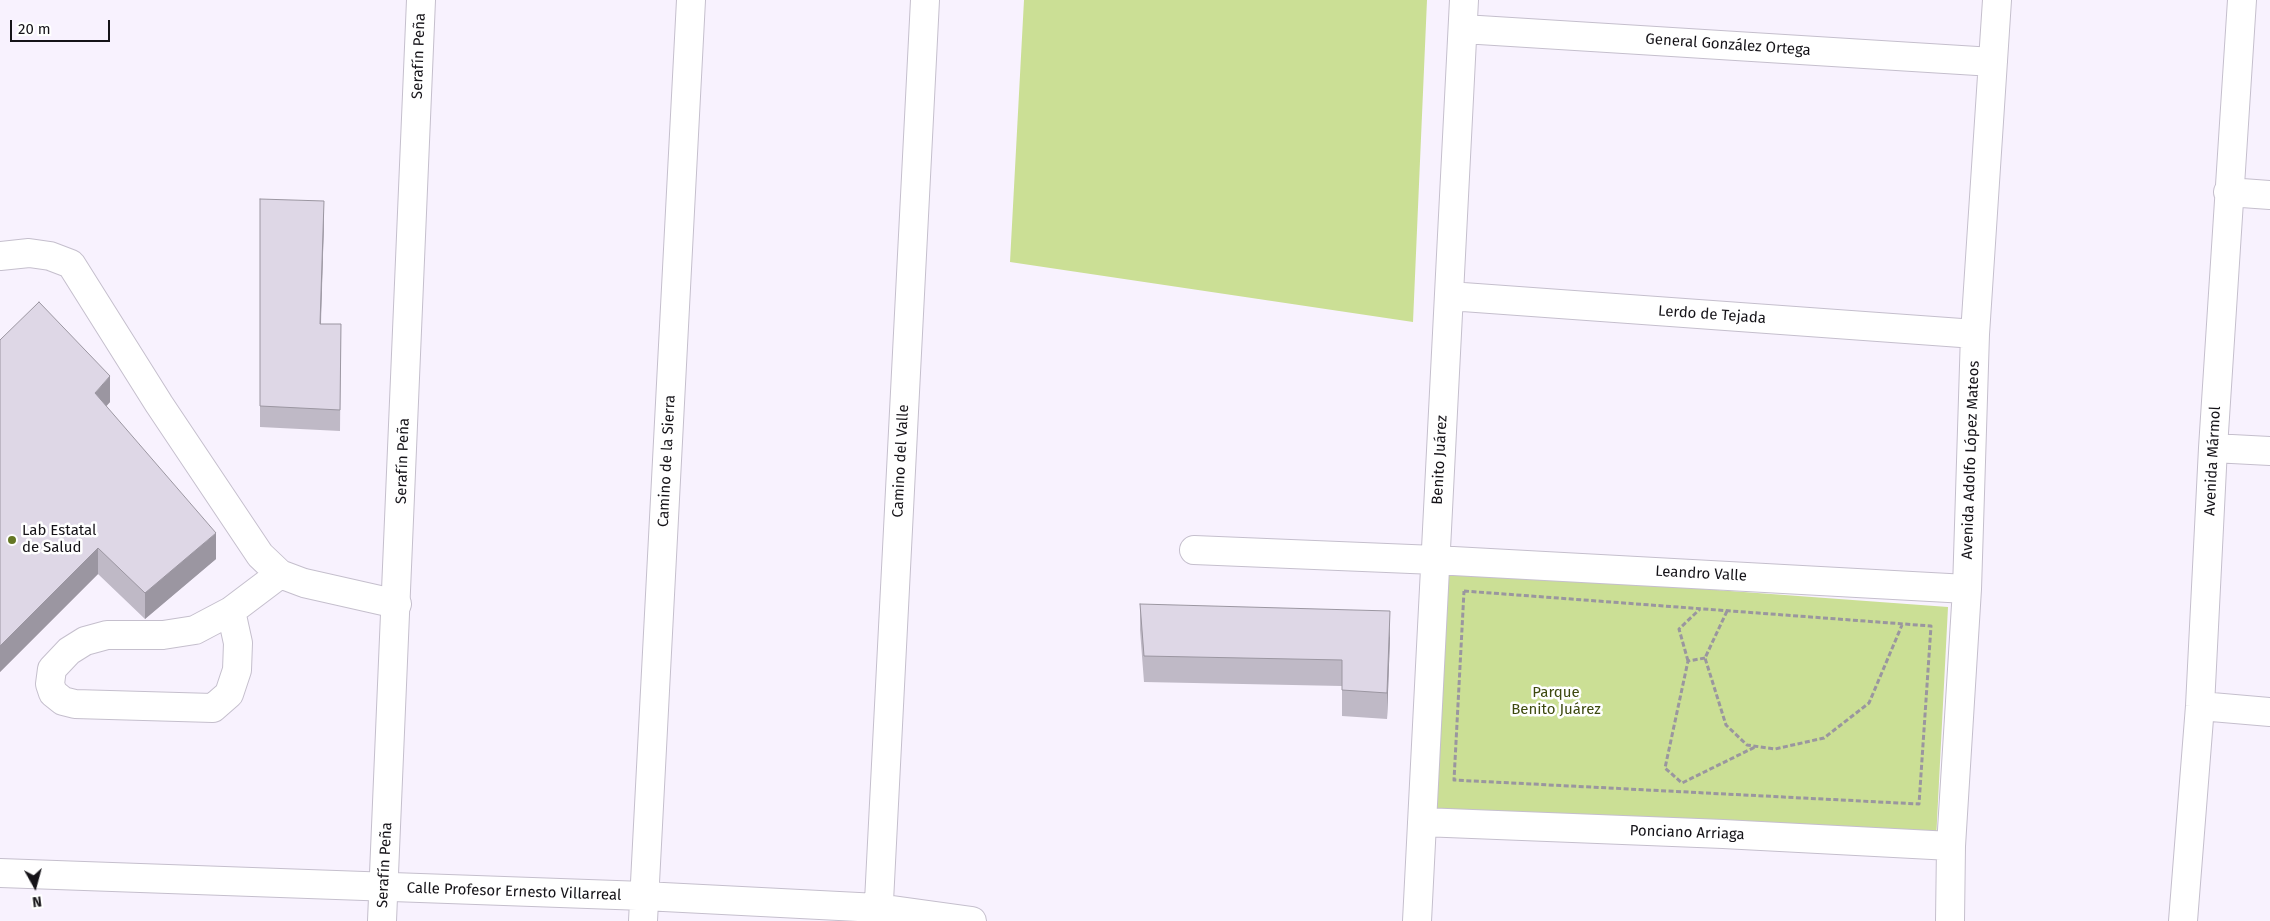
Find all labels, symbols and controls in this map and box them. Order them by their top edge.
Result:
scale bar [12,10,112,42]
street label: Serafín Peña [409,13,429,99]
text: 20 m [18,20,51,38]
street label: General González Ortega [1645,30,1811,60]
street label: Lerdo de Tejada [1657,302,1767,328]
street label: Avenida Adolfo López Mateos [1959,360,1983,560]
street label: Camino de la Sierra [655,394,679,528]
street label: Camino del Valle [889,404,913,518]
street label: Avenida Mármol [2201,406,2225,516]
street label: Benito Juárez [1429,415,1451,505]
street label: Serafín Peña [393,418,413,504]
place label: Lab Estatal de Salud [22,522,97,557]
marker: Lab Estatal de Salud [6,534,18,546]
street label: Leandro Valle [1655,563,1747,585]
park label: Parque Benito Juárez [1511,684,1601,719]
street label: Serafín Peña [374,822,396,908]
street label: Ponciano Arriaga [1629,822,1745,844]
north arrow [10,861,60,911]
street label: Calle Profesor Ernesto Villarreal [406,879,622,905]
text: N [31,892,43,910]

